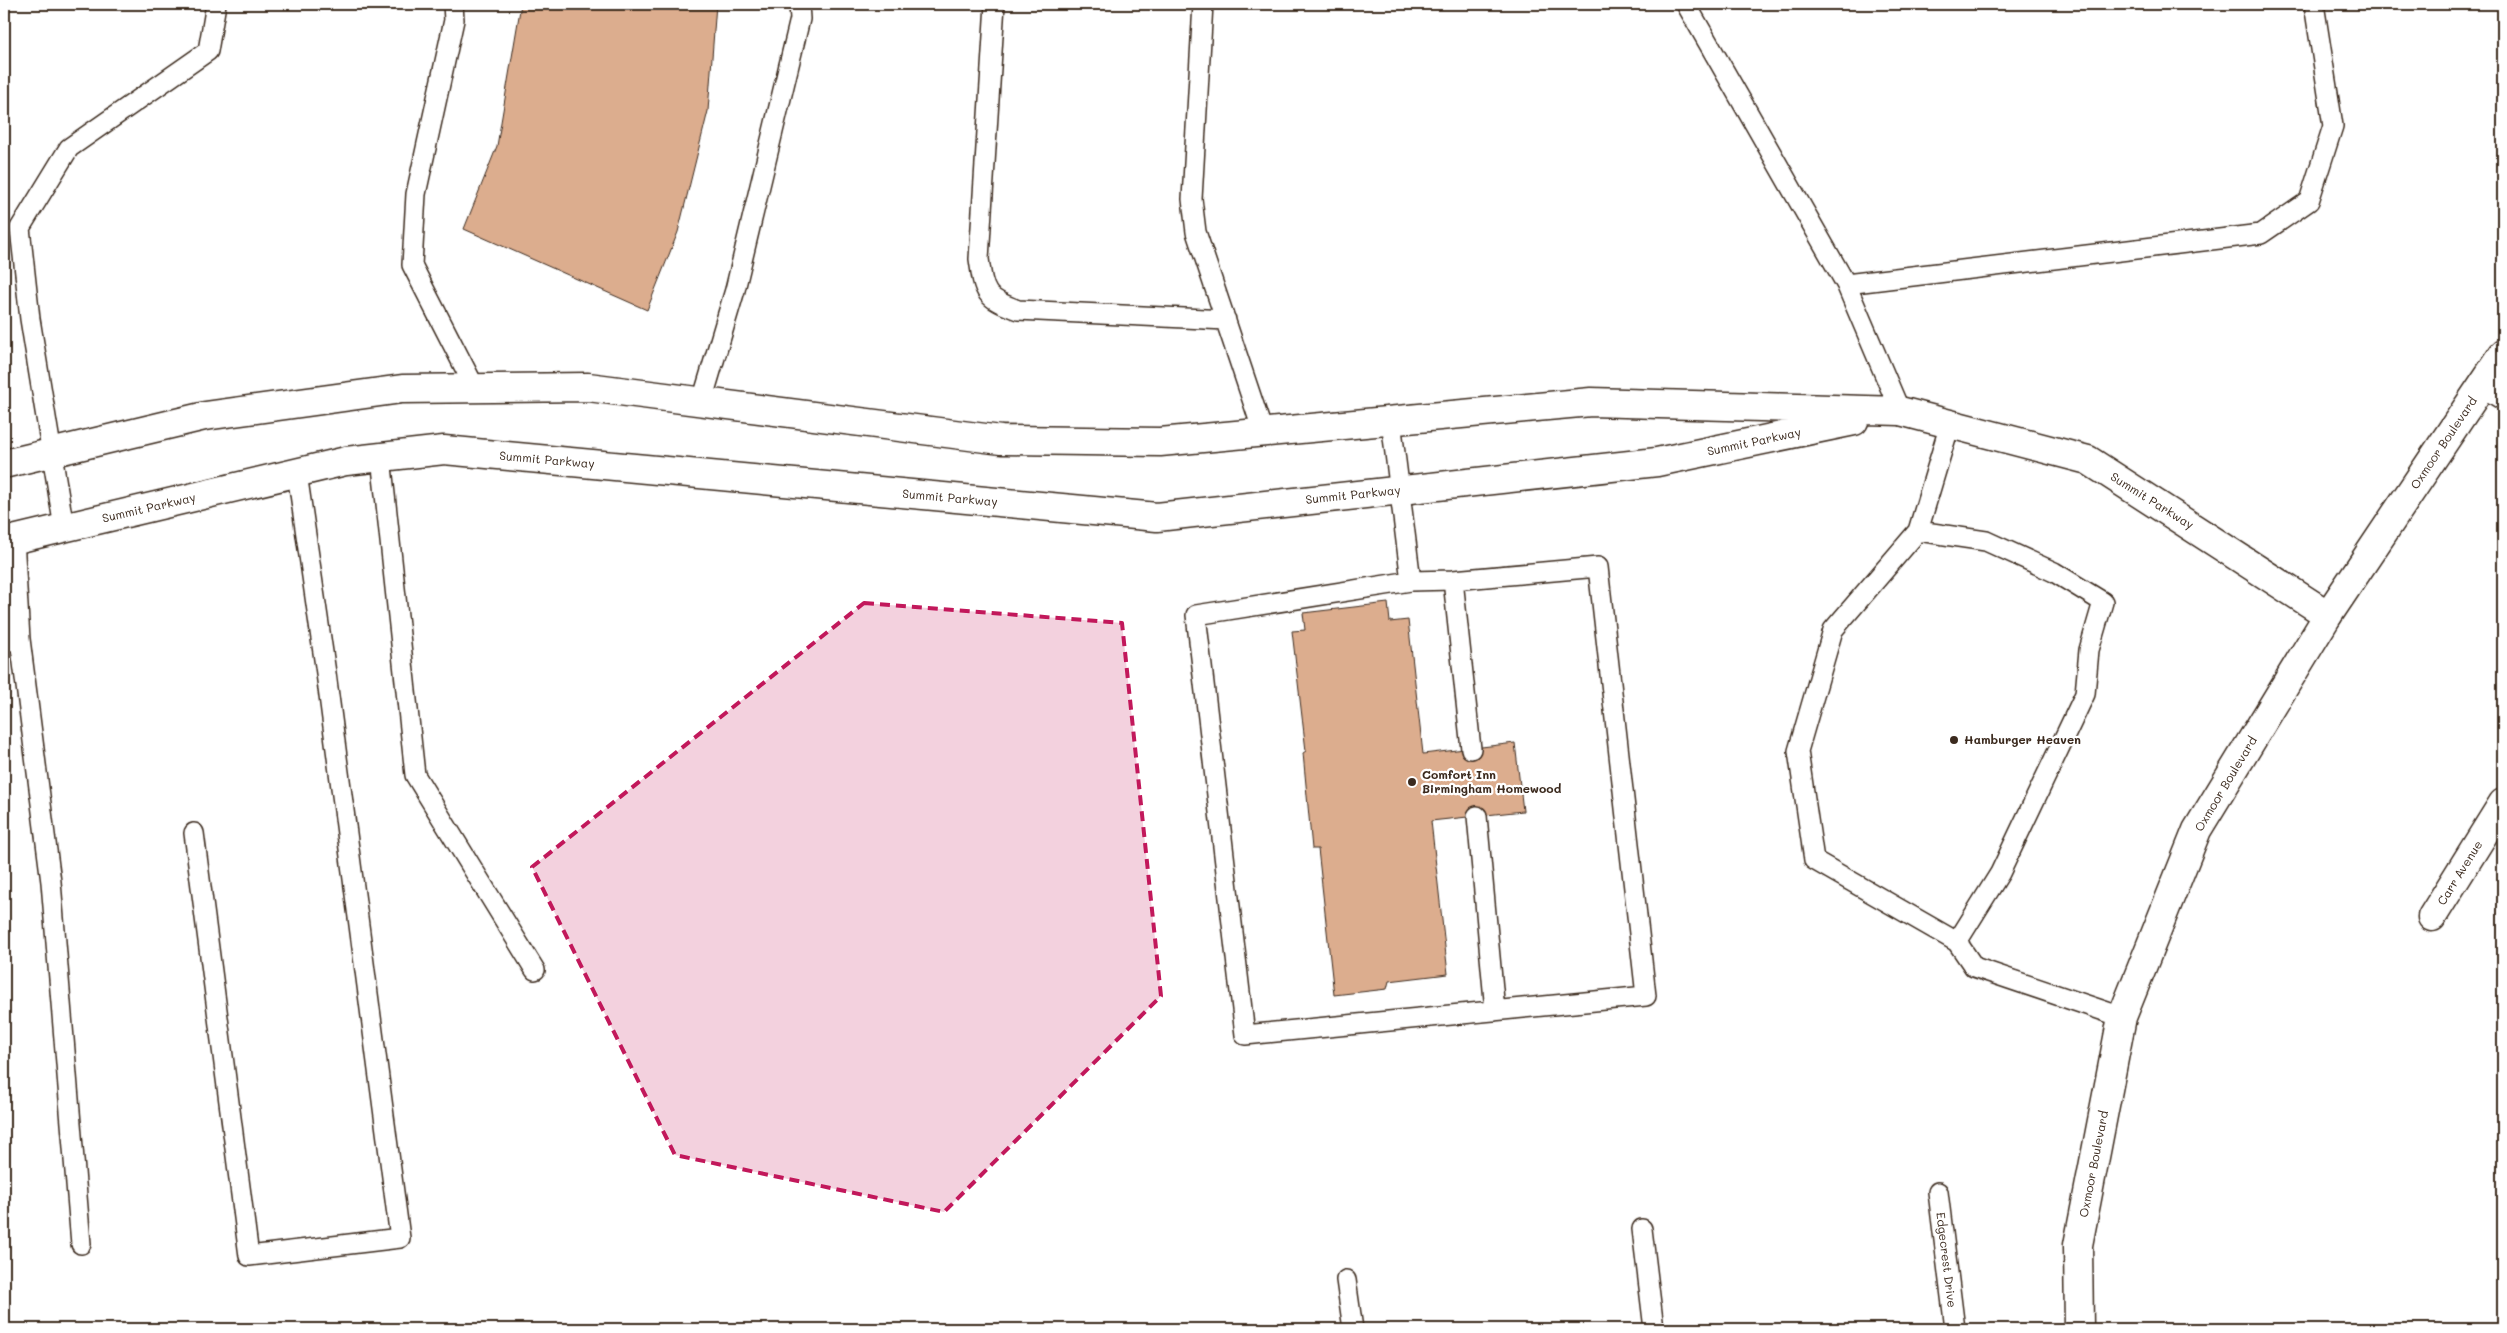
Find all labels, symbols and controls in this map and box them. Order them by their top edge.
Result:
street label: Oxmoor Boulevard [2406,393,2480,492]
street label: Summit Parkway [1705,423,1802,459]
street label: Summit Parkway [499,447,595,471]
street label: Summit Parkway [2108,468,2197,532]
street label: Summit Parkway [1305,481,1401,507]
street label: Summit Parkway [902,485,998,509]
street label: Summit Parkway [100,488,197,526]
place label: Hamburger Heaven [1964,731,2081,747]
street label: Oxmoor Boulevard [2190,733,2260,834]
marker: Hamburger Heaven [1948,734,1960,746]
place label: Comfort Inn Birmingham Homewood [1422,766,1562,796]
marker: Comfort Inn Birmingham Homewood [1406,776,1418,788]
street label: Carr Avenue [2433,837,2485,908]
street label: Oxmoor Boulevard [2075,1109,2111,1218]
street label: Edgecrest Drive [1933,1211,1961,1309]

